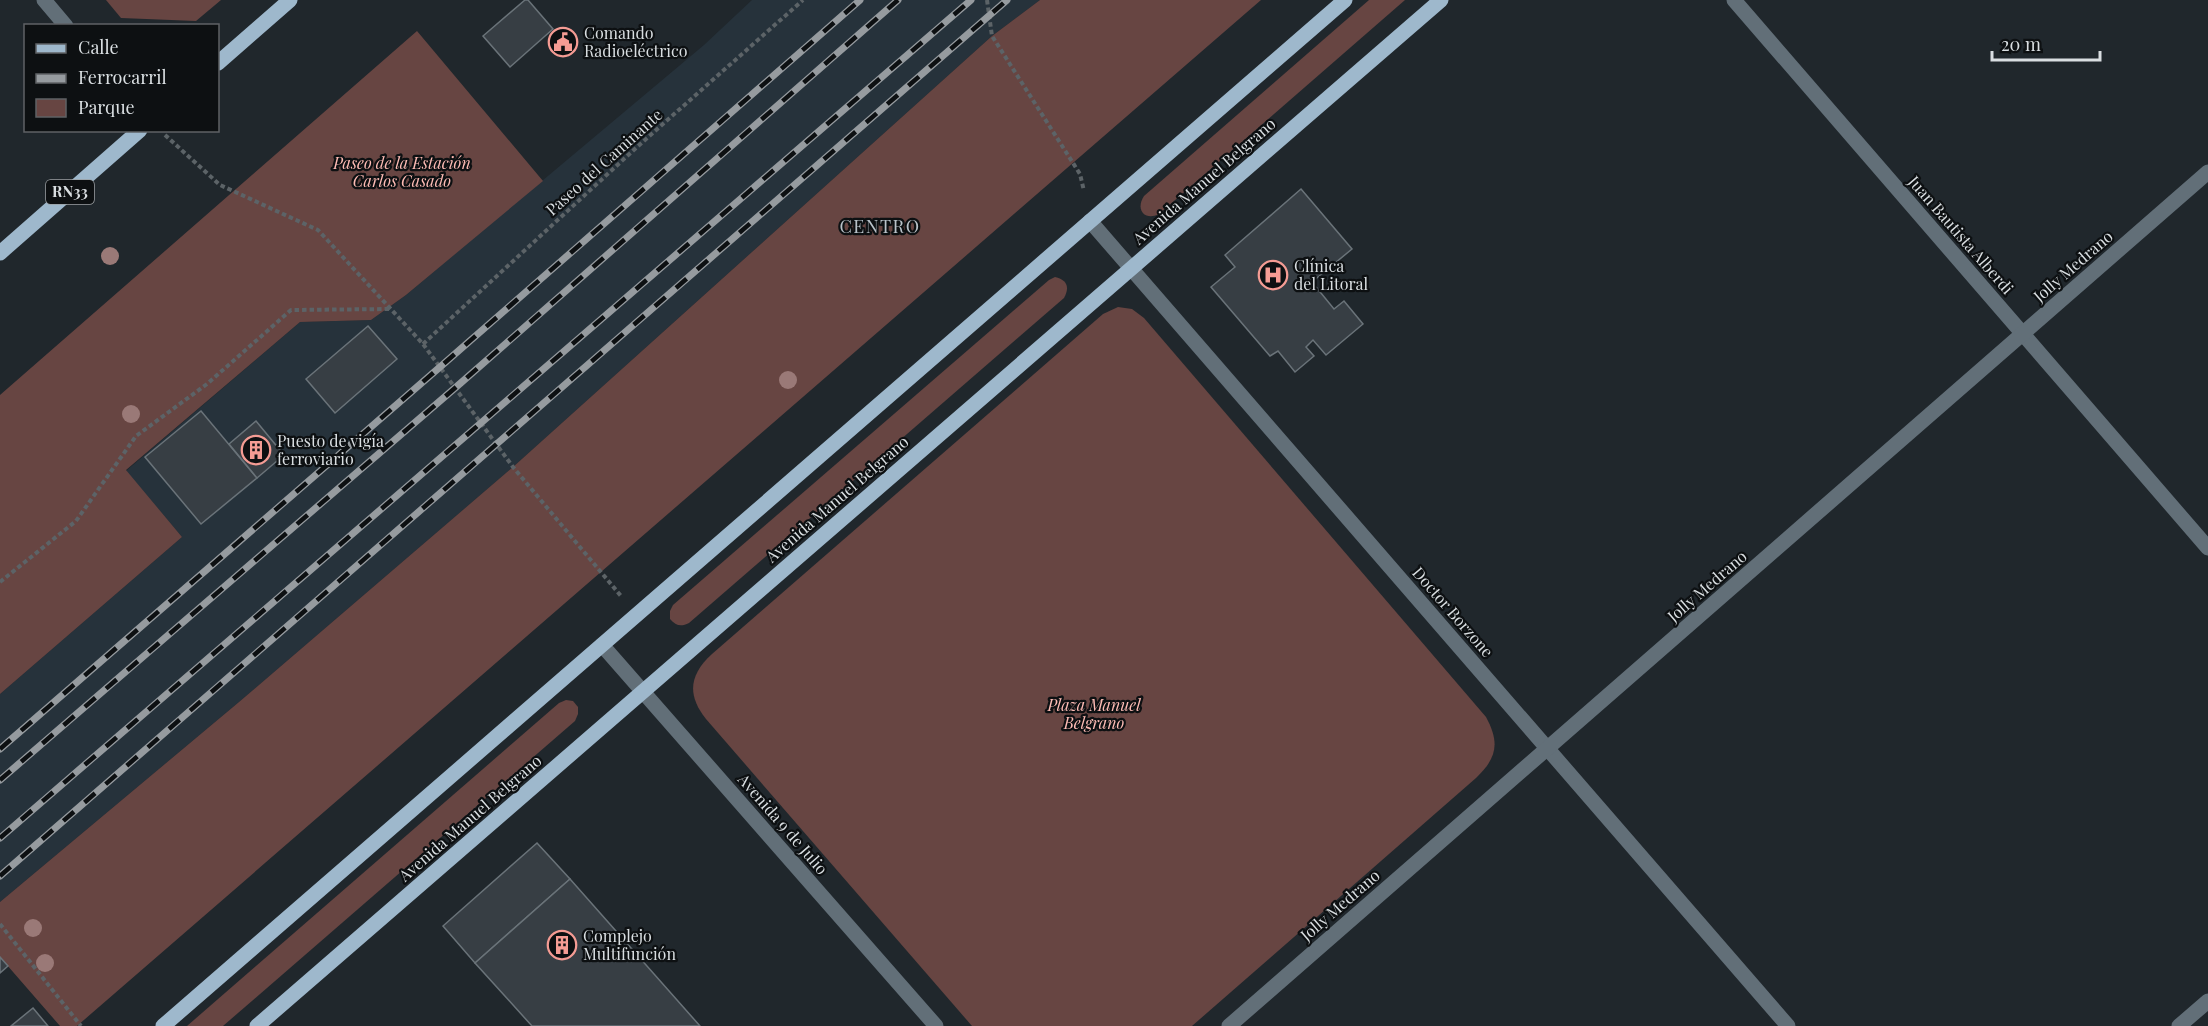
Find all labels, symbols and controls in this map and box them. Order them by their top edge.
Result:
place label: Comando Radioeléctrico [584,22,688,61]
legend [24,24,219,132]
scale bar [1992,24,2100,62]
public building icon: Comando Radioeléctrico [547,26,579,58]
text: 20 m [2001,32,2041,56]
text: Calle [78,35,119,59]
text: Ferrocarril [78,65,167,89]
text: Parque [78,95,135,119]
street label: Paseo del Caminante [541,104,666,220]
street label: Avenida Manuel Belgrano [1127,113,1280,249]
park label: Paseo de la Estación Carlos Casado [332,152,471,191]
street label: Juan Bautista Alberdi [1904,170,2019,298]
road number: RN33 [46,180,94,204]
district label: CENTRO [839,214,921,238]
street label: Jolly Medrano [2028,225,2117,307]
place label: Clínica del Litoral [1294,255,1369,294]
hospital icon: Clínica del Litoral [1257,259,1289,291]
place label: Puesto de vigía ferroviario [277,430,384,469]
street label: Avenida Manuel Belgrano [760,431,913,567]
building icon: Puesto de vigía ferroviario [240,434,272,466]
street label: Jolly Medrano [1662,545,1751,627]
street label: Doctor Borzone [1408,562,1498,661]
park label: Plaza Manuel Belgrano [1046,694,1141,733]
street label: Avenida Manuel Belgrano [393,750,546,886]
street label: Avenida 9 de Julio [733,768,833,879]
street label: Jolly Medrano [1295,864,1384,946]
place label: Complejo Multifunción [583,925,676,964]
building icon: Complejo Multifunción [546,929,578,961]

